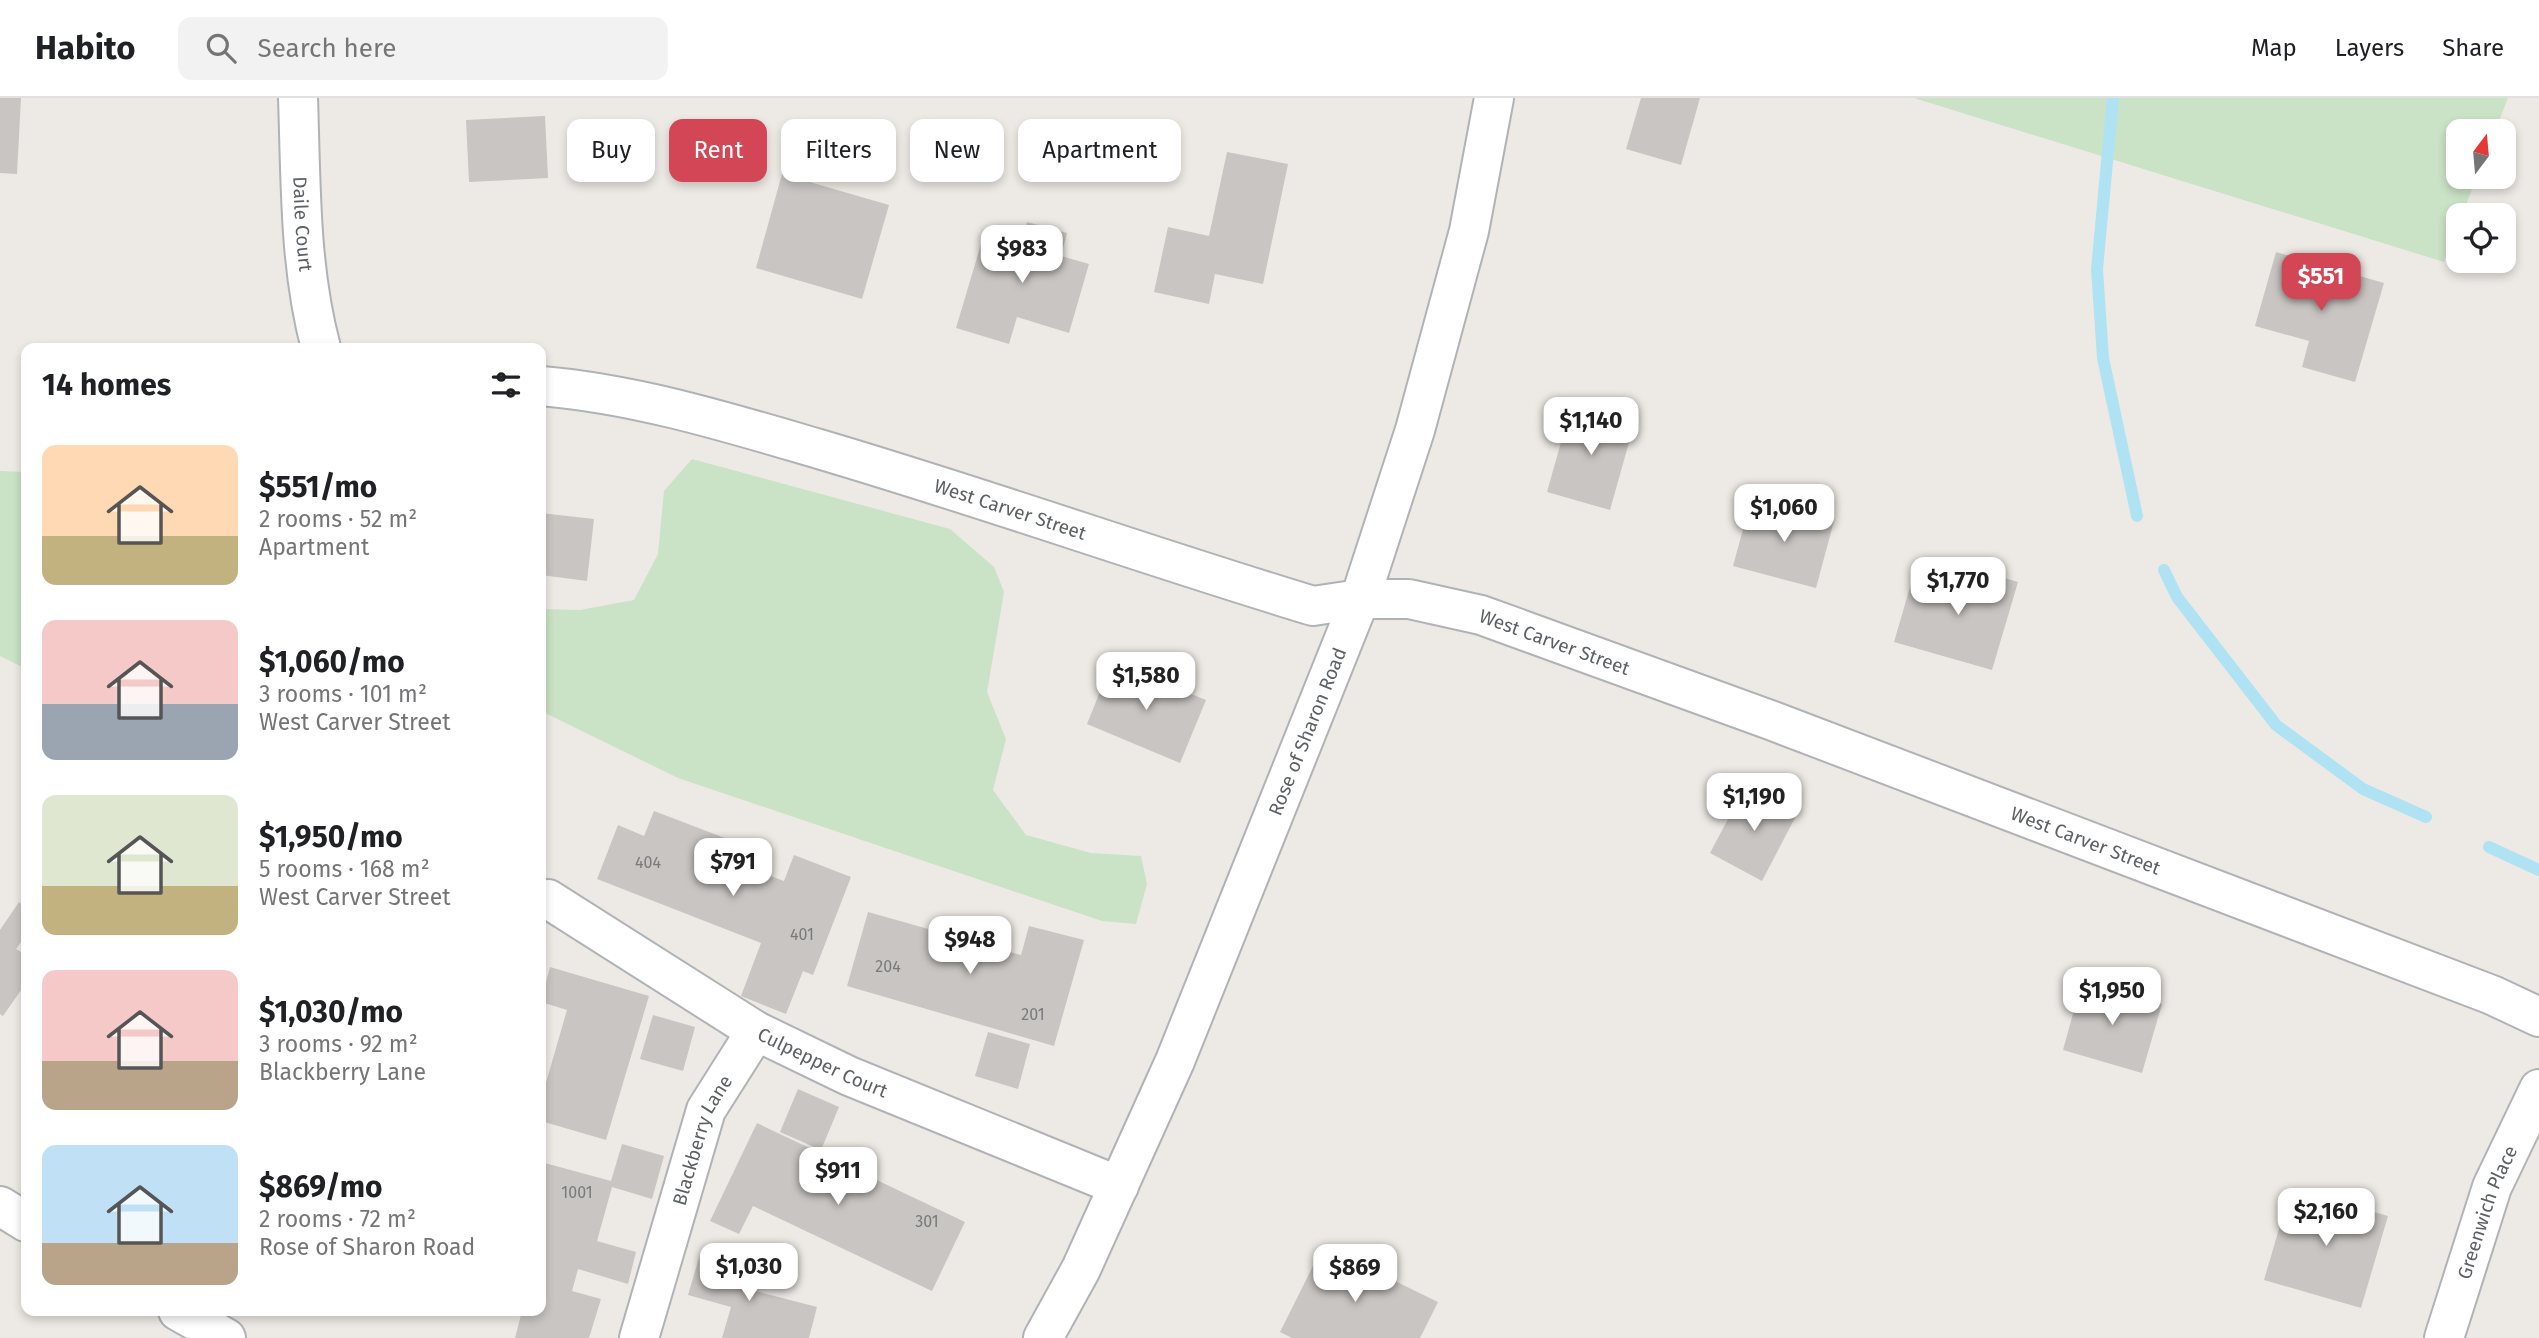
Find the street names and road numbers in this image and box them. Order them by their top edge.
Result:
street label: Daile Court [288,176,318,273]
street label: West Carver Street [931,474,1089,545]
street label: West Carver Street [1476,604,1633,680]
street label: Rose of Sharon Road [1263,644,1351,819]
street label: West Carver Street [2007,802,2164,880]
street label: Culpepper Court [754,1023,891,1102]
street label: Blackberry Lane [668,1071,737,1208]
street label: Greenwich Place [2453,1142,2522,1282]

